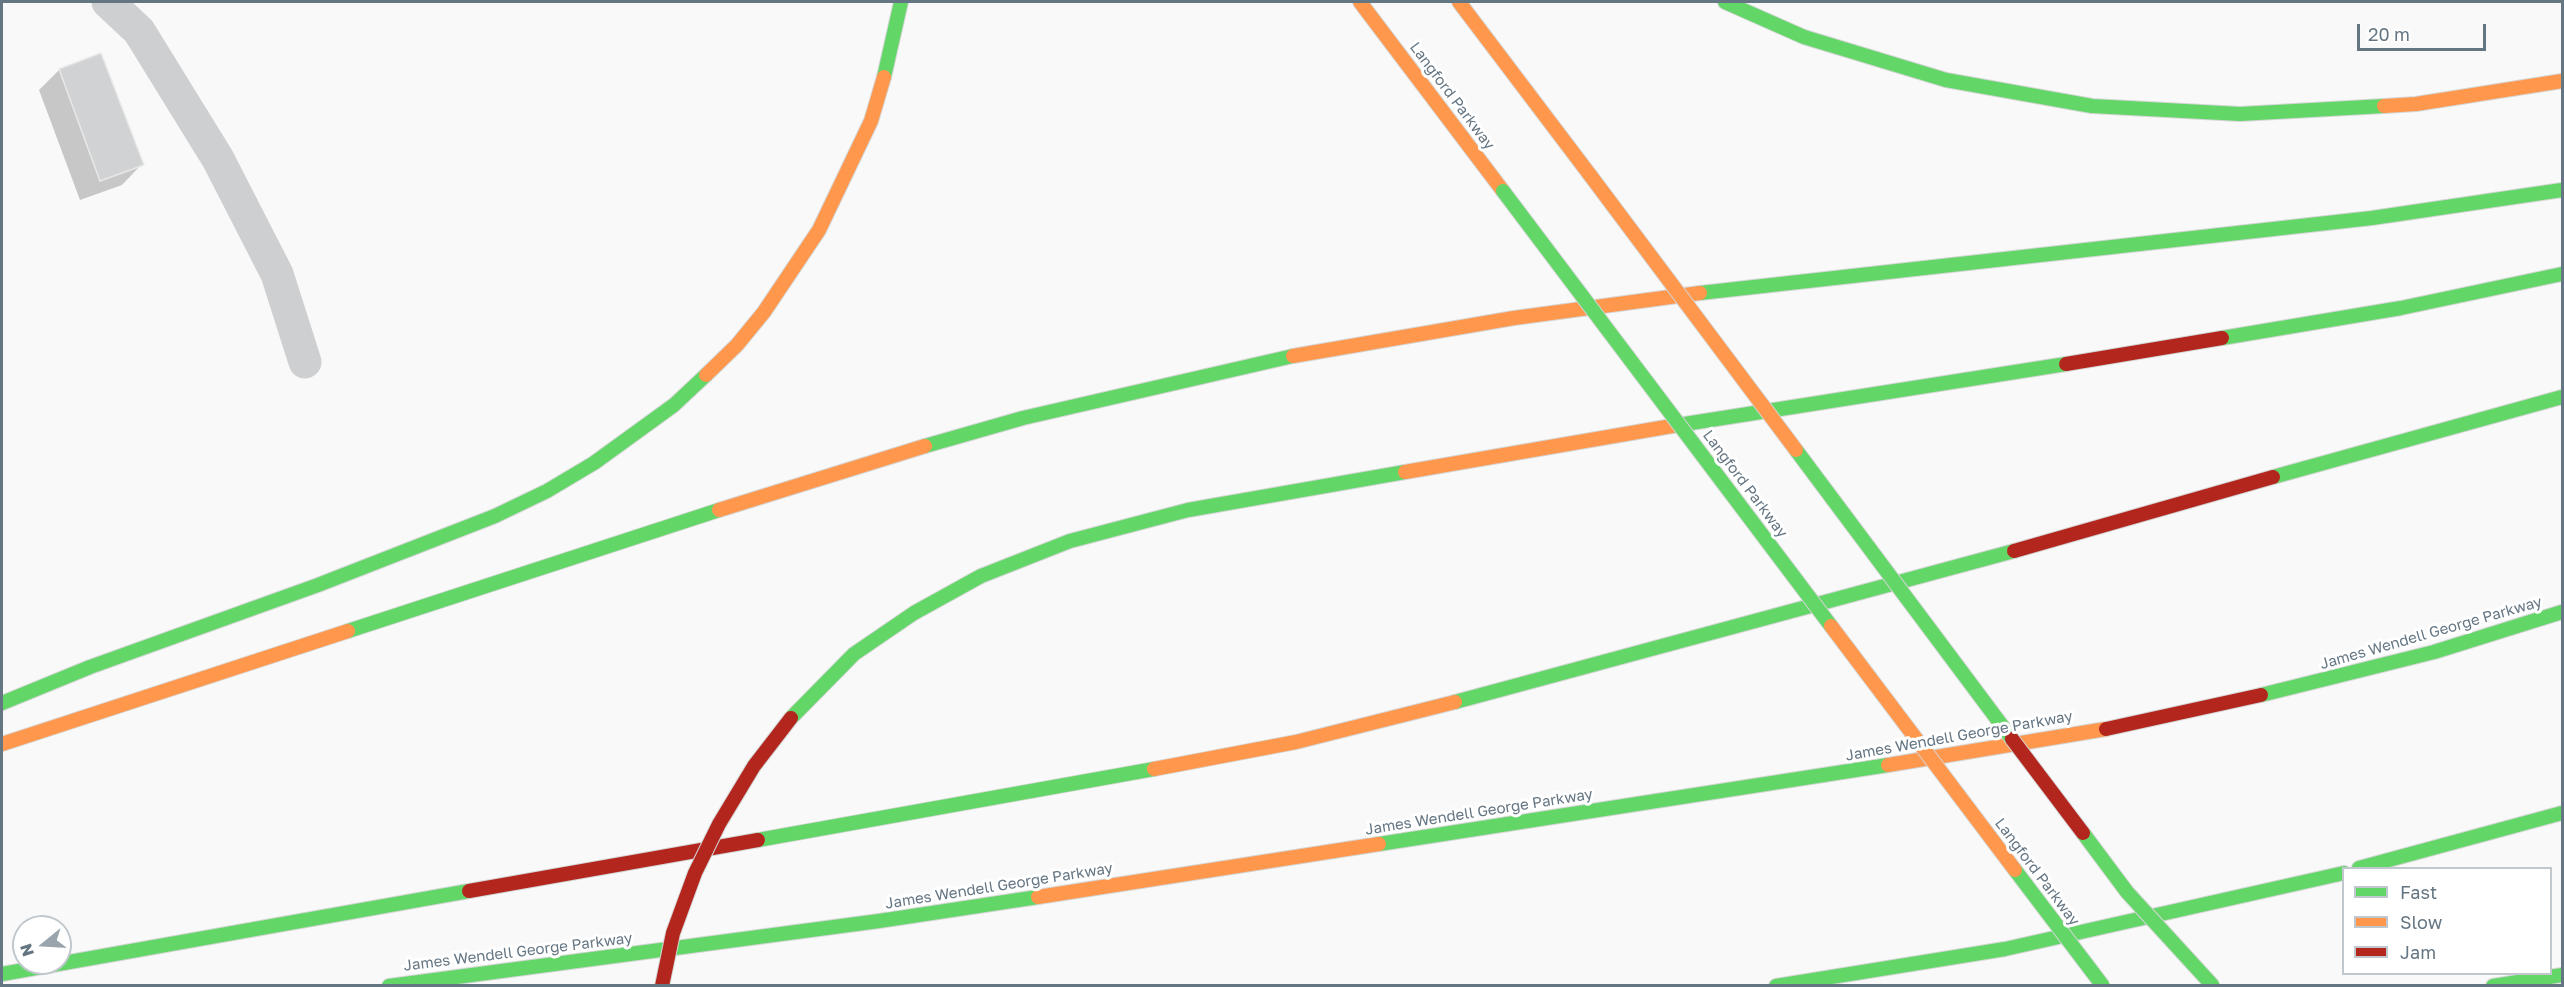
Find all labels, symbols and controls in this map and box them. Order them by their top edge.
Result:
scale bar [2360,12,2489,50]
text: 20 m [2368,23,2410,45]
street label: Langford Parkway [1406,39,1498,153]
street label: Langford Parkway [1699,427,1791,541]
street label: James Wendell George Parkway [2318,593,2544,673]
street label: James Wendell George Parkway [1844,707,2074,765]
street label: James Wendell George Parkway [1364,785,1594,839]
street label: Langford Parkway [1991,815,2083,929]
street label: James Wendell George Parkway [884,859,1114,913]
legend [2342,867,2552,975]
text: Fast [2400,881,2437,903]
text: Slow [2400,911,2442,933]
north arrow [12,915,72,975]
street label: James Wendell George Parkway [403,929,633,975]
text: N [15,941,38,959]
text: Jam [2400,941,2436,963]

